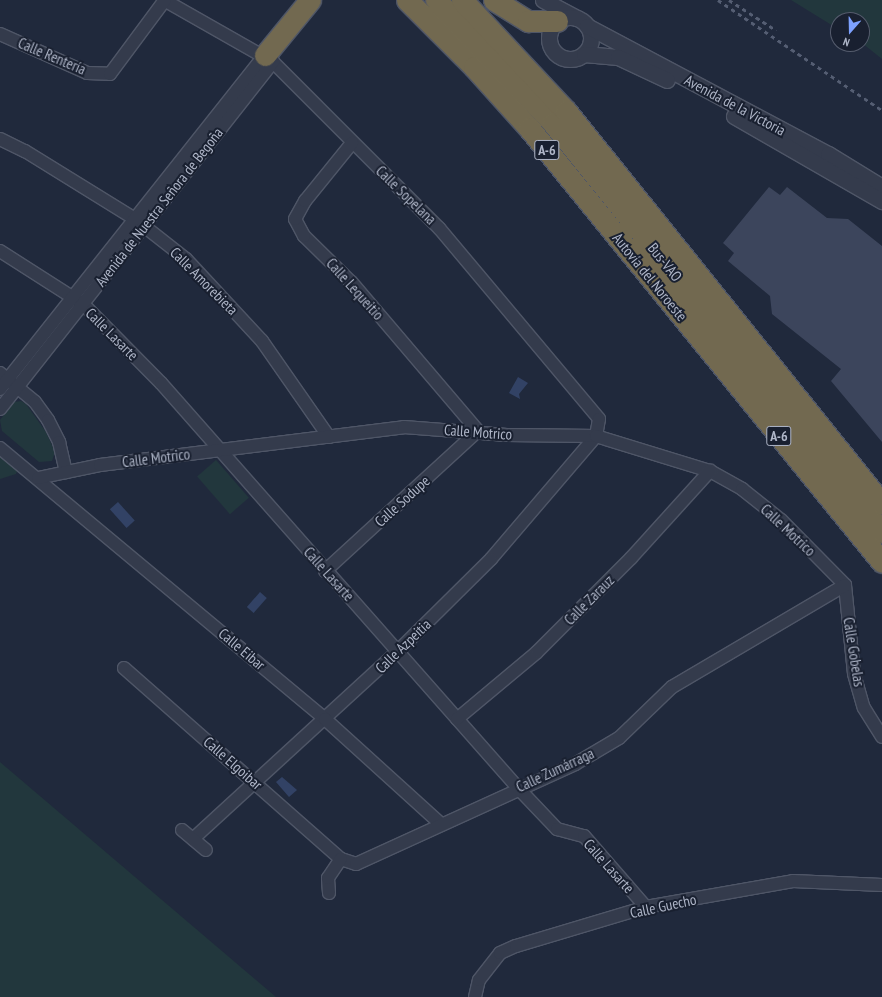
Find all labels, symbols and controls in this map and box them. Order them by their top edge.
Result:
north arrow [830,12,870,52]
street label: Calle Rentería [15,34,89,78]
text: N [841,35,851,50]
street label: Avenida de la Victoria [681,71,789,139]
street label: Avenida de Nuestra Señora de Begoña [91,124,227,290]
road number: A-6 [534,138,560,162]
street label: Calle Sopelana [372,162,440,228]
street label: Autovía del Noroeste [609,229,691,325]
street label: Bus-VAO [644,239,686,285]
street label: Calle Amorebieta [166,243,242,319]
street label: Calle Lequeitio [323,254,387,324]
street label: Calle Lasarte [82,304,142,364]
street label: Calle Motrico [443,421,513,443]
road number: A-6 [766,424,792,448]
street label: Calle Motrico [121,445,191,471]
street label: Calle Sodupe [371,472,433,530]
street label: Calle Motrico [757,500,819,560]
street label: Calle Lasarte [300,543,358,605]
street label: Calle Zarauz [560,571,618,629]
street label: Calle Azpeitia [371,615,435,677]
street label: Calle Gobelas [840,616,868,688]
street label: Calle Eibar [215,624,269,674]
street label: Calle Elgoibar [200,733,266,793]
street label: Calle Zumárraga [513,744,597,796]
street label: Calle Lasarte [580,835,638,897]
street label: Calle Guecho [628,890,698,922]

